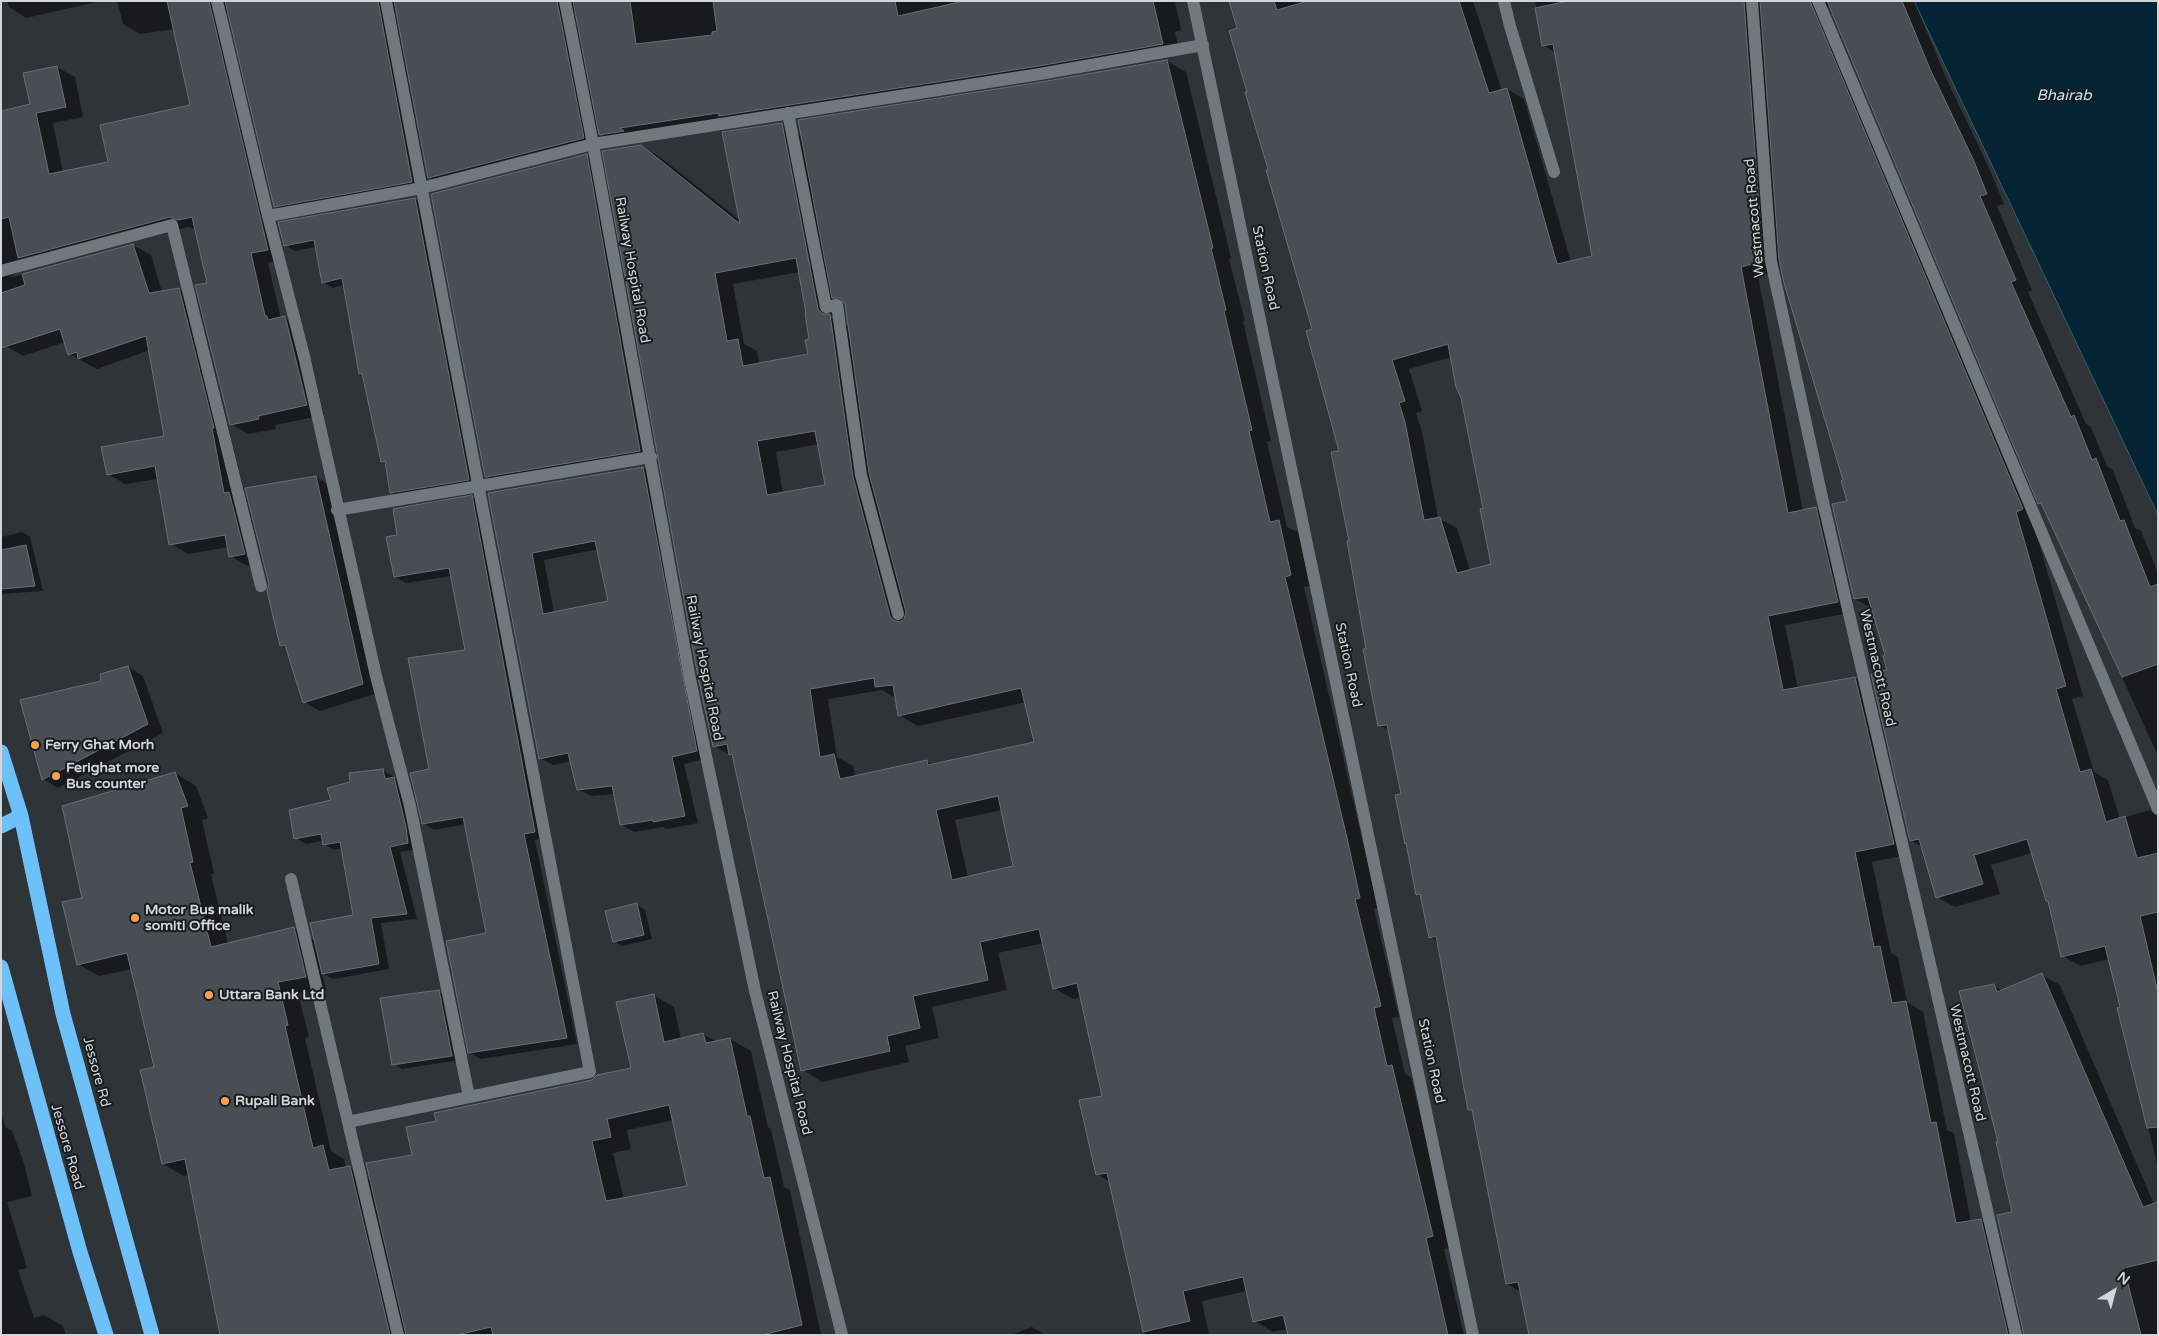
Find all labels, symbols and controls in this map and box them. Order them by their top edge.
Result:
water label: Bhairab [2036,87,2092,105]
street label: Westmacott Road [1741,158,1769,278]
street label: Railway Hospital Road [611,196,653,344]
street label: Station Road [1248,224,1282,312]
street label: Railway Hospital Road [682,594,726,742]
street label: Westmacott Road [1855,608,1899,728]
street label: Station Road [1331,621,1365,709]
place label: Ferry Ghat Morh [45,737,154,753]
marker: Ferry Ghat Morh [29,739,41,751]
place label: Ferighat more Bus counter [66,760,159,792]
marker: Ferighat more Bus counter [50,770,62,782]
place label: Motor Bus malik somiti Office [145,902,253,934]
marker: Motor Bus malik somiti Office [129,912,141,924]
place label: Uttara Bank Ltd [219,987,324,1003]
marker: Uttara Bank Ltd [203,989,215,1001]
street label: Railway Hospital Road [763,989,815,1137]
street label: Westmacott Road [1945,1003,1989,1123]
street label: Station Road [1414,1017,1448,1105]
street label: Jessore Rd [79,1035,113,1109]
place label: Rupali Bank [235,1093,315,1109]
marker: Rupali Bank [219,1095,231,1107]
street label: Jessore Road [47,1102,87,1192]
north arrow [2089,1266,2139,1316]
text: N [2114,1268,2133,1289]

